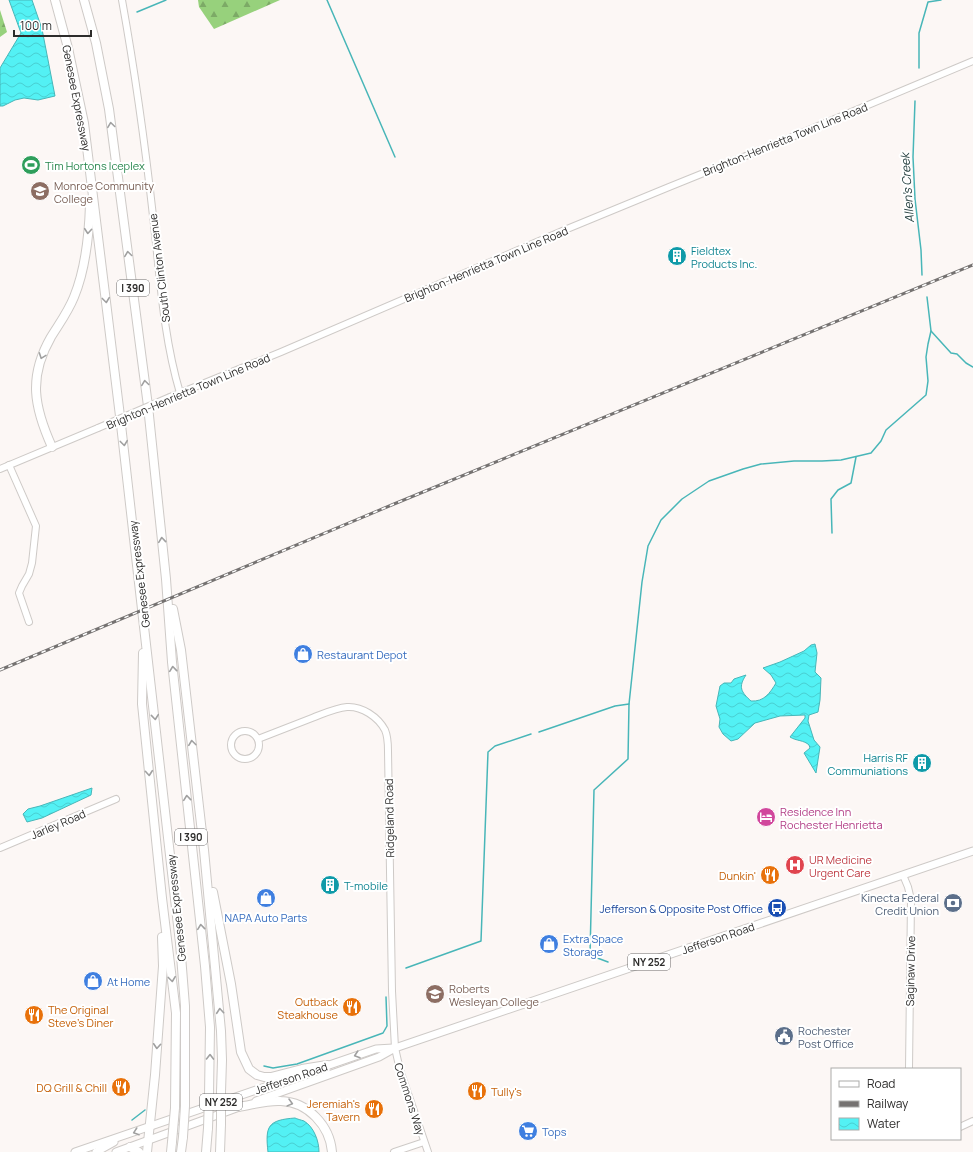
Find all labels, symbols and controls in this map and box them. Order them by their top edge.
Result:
scale bar [14,12,91,38]
text: 100 m [20,17,52,34]
street label: Genesee Expressway [59,44,95,152]
street label: Brighton-Henrietta Town Line Road [700,99,870,179]
one-way arrow [107,122,116,128]
water label: Allen's Creek [896,151,918,223]
sports icon: Tim Hortons Iceplex [20,154,42,176]
place label: Tim Hortons Iceplex [45,158,145,173]
place label: Monroe Community College [54,178,154,206]
school or university icon: Monroe Community College [29,180,51,202]
street label: South Clinton Avenue [145,212,173,323]
street label: Brighton-Henrietta Town Line Road [402,223,570,305]
one-way arrow [84,228,93,234]
place label: Fieldtex Products Inc. [691,243,757,271]
building icon: Fieldtex Products Inc. [666,245,688,267]
one-way arrow [124,251,133,257]
road number: I 390 [117,280,149,296]
one-way arrow [101,297,110,303]
street label: Brighton-Henrietta Town Line Road [104,350,272,432]
one-way arrow [39,353,47,360]
one-way arrow [141,380,150,386]
one-way arrow [119,440,128,446]
street label: Genesee Expressway [125,519,153,628]
one-way arrow [158,537,167,543]
shop icon: Restaurant Depot [292,643,314,665]
place label: Restaurant Depot [317,647,407,662]
one-way arrow [169,666,178,672]
one-way arrow [150,714,159,720]
one-way arrow [187,740,196,746]
place label: Harris RF Communiations [827,750,908,778]
building icon: Harris RF Communiations [911,752,933,774]
one-way arrow [144,770,153,776]
street label: Ridgeland Road [381,778,397,858]
one-way arrow [183,795,192,801]
place label: Residence Inn Rochester Henrietta [780,804,883,832]
street label: Jarley Road [28,806,88,842]
hotel icon: Residence Inn Rochester Henrietta [755,806,777,828]
road number: I 390 [175,829,207,845]
place label: UR Medicine Urgent Care [809,852,873,880]
street label: Genesee Expressway [163,853,189,962]
hospital icon: UR Medicine Urgent Care [784,854,806,876]
restaurant icon: Dunkin' [759,864,781,886]
place label: Dunkin' [719,868,756,883]
building icon: T-mobile [319,874,341,896]
place label: T-mobile [344,878,389,893]
shop icon: NAPA Auto Parts [255,887,277,909]
place label: Kinecta Federal Credit Union [861,890,939,918]
bank icon: Kinecta Federal Credit Union [942,892,964,914]
bus stop icon: Jefferson & Opposite Post Office [766,897,788,919]
place label: Jefferson & Opposite Post Office [599,901,764,916]
place label: NAPA Auto Parts [225,910,308,925]
street label: Jefferson Road [680,919,756,957]
one-way arrow [197,924,206,931]
place label: Extra Space Storage [563,931,624,959]
shop icon: Extra Space Storage [538,933,560,955]
street label: Saginaw Drive [902,935,918,1007]
road number: NY 252 [628,954,670,970]
shop icon: At Home [82,970,104,992]
place label: At Home [107,974,151,989]
one-way arrow [167,976,176,982]
place label: Roberts Wesleyan College [449,981,540,1009]
school or university icon: Roberts Wesleyan College [424,983,446,1005]
place label: Outback Steakhouse [277,994,339,1022]
restaurant icon: Outback Steakhouse [341,996,363,1018]
place label: The Original Steve's Diner [48,1002,113,1030]
restaurant icon: The Original Steve's Diner [23,1004,45,1026]
one-way arrow [215,1008,224,1014]
place label: Rochester Post Office [798,1023,854,1051]
public building icon: Rochester Post Office [773,1025,795,1047]
one-way arrow [152,1043,161,1049]
one-way arrow [354,1050,361,1059]
one-way arrow [206,1054,214,1060]
street label: Jefferson Road [253,1059,329,1097]
street label: Commons Way [391,1061,429,1137]
legend [831,1068,961,1140]
text: Road [867,1075,895,1092]
restaurant icon: DQ Grill & Chill [110,1076,132,1098]
place label: DQ Grill & Chill [36,1080,107,1095]
restaurant icon: Tully's [466,1080,488,1102]
place label: Tully's [491,1084,522,1099]
road number: NY 252 [200,1094,242,1110]
text: Railway [867,1095,909,1112]
place label: Jeremiah's Tavern [307,1096,360,1124]
one-way arrow [287,1098,293,1106]
restaurant icon: Jeremiah's Tavern [363,1098,385,1120]
text: Water [867,1115,901,1132]
supermarket icon: Tops [517,1120,539,1142]
place label: Tops [542,1124,567,1139]
one-way arrow [133,1127,140,1135]

